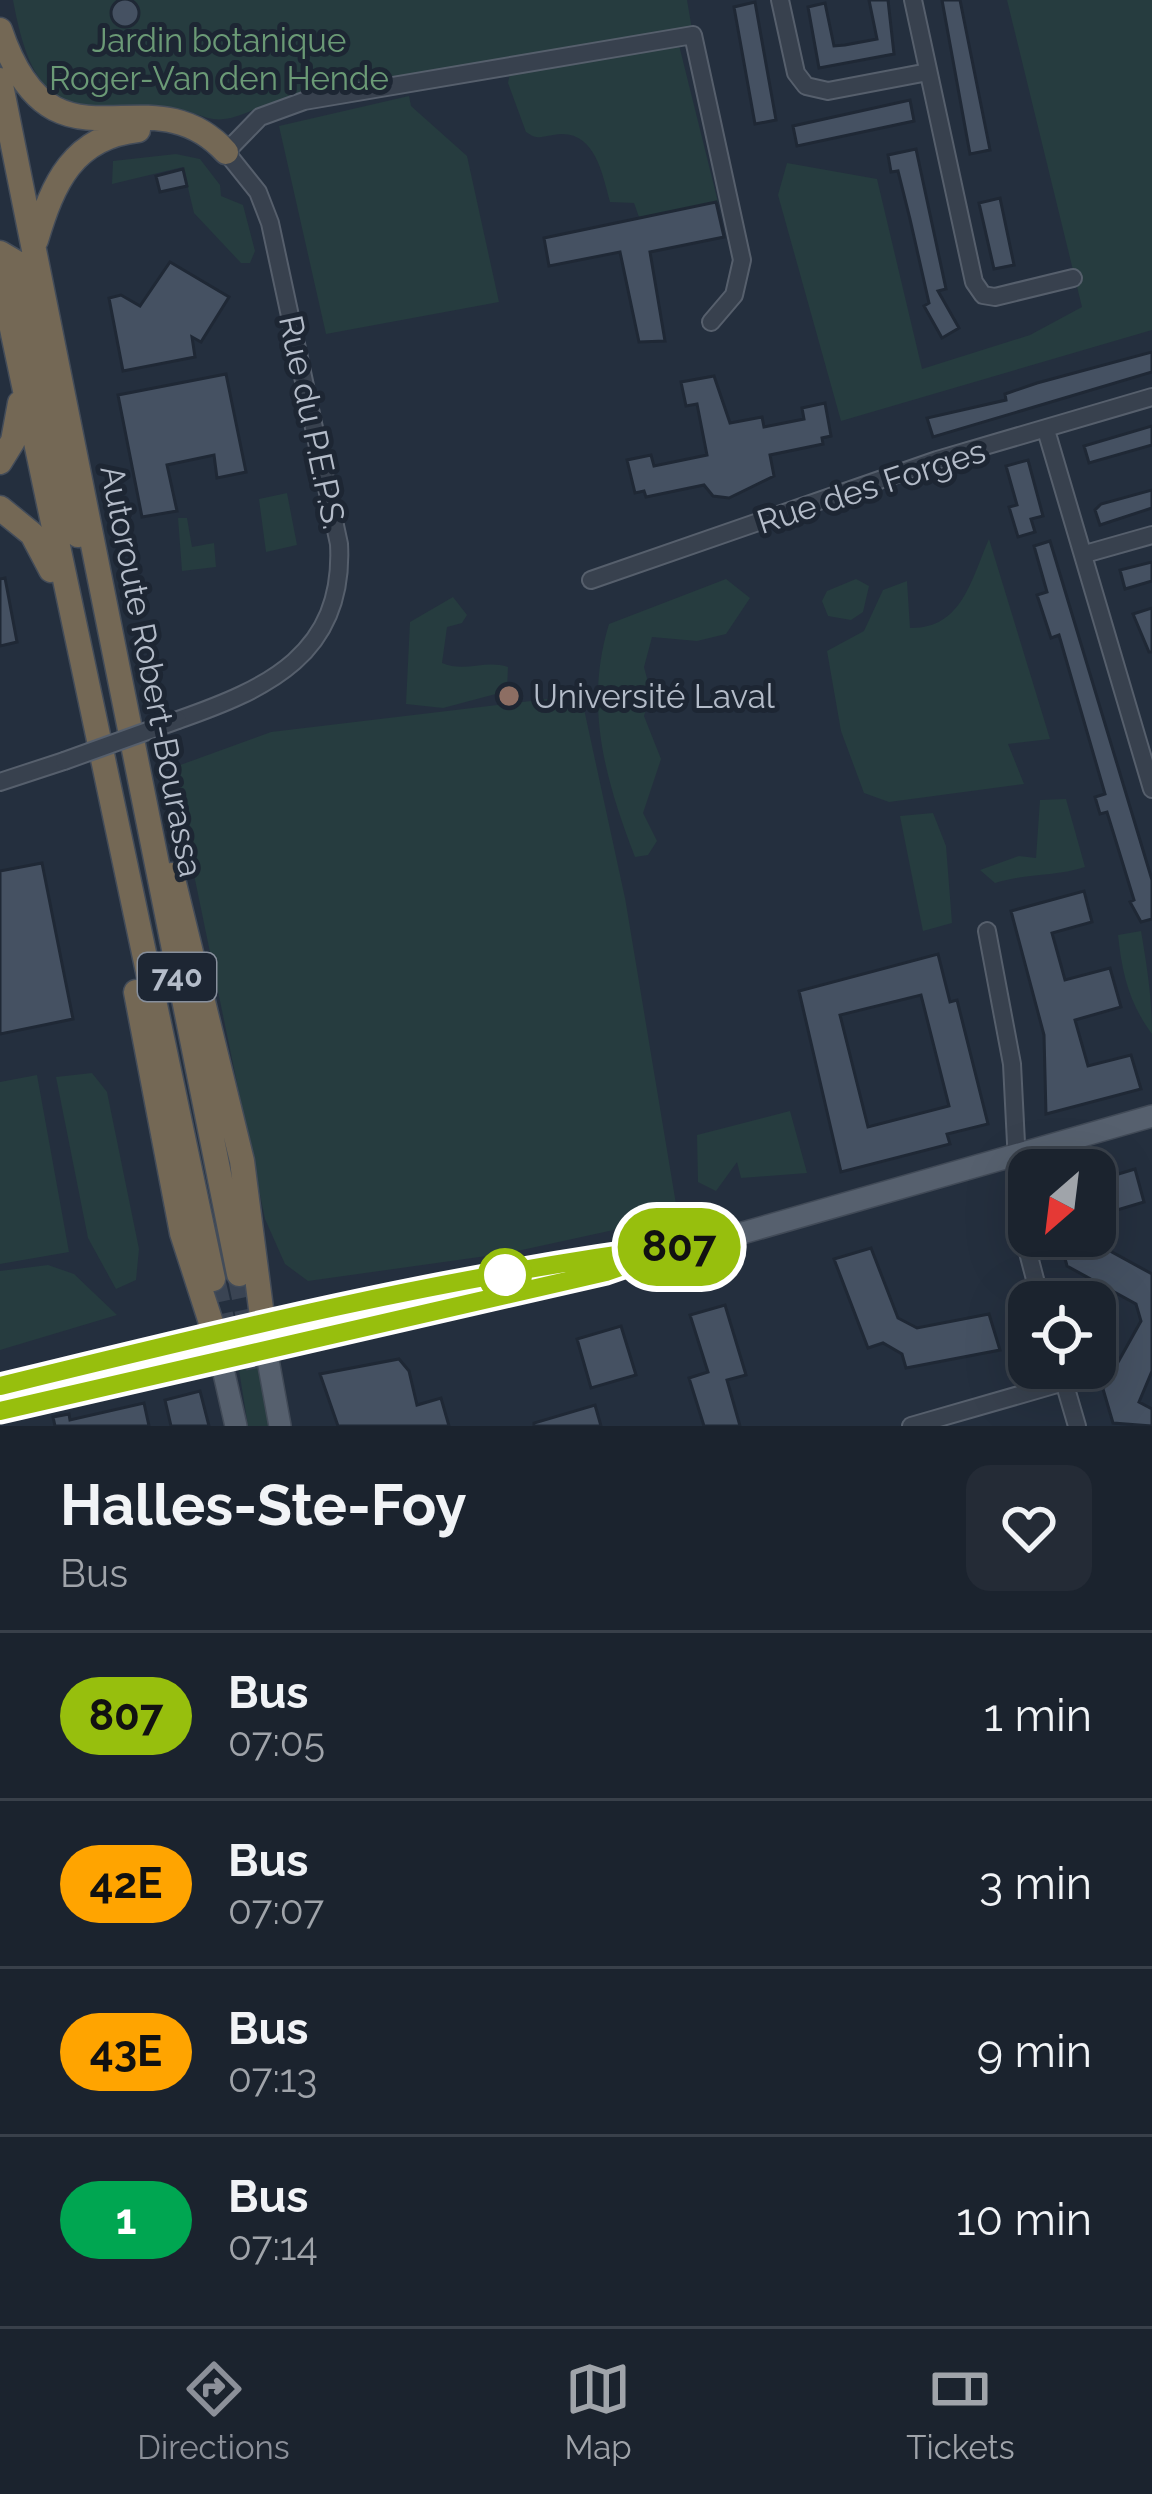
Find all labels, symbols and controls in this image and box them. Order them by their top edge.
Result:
park label: Jardin botanique Roger-Van den Hende [49,21,389,98]
street label: Rue du P.E.P.S. [271,312,354,533]
street label: Rue des Forges [752,431,990,542]
street label: Autoroute Robert-Bourassa [92,462,211,880]
place label: Université Laval [533,677,776,716]
marker: Université Laval [496,683,522,709]
road number: 740 [138,953,216,1001]
north arrow [1008,1149,1116,1257]
map controls [1008,1149,1116,1389]
line badge: 807 [610,1208,748,1286]
text: 807 [642,1222,716,1271]
unlabelled marker [480,1250,530,1300]
button: locate [1008,1281,1116,1389]
button: heart [966,1465,1092,1591]
text: Halles-Ste-Foy [60,1471,467,1538]
text: Bus [60,1550,128,1596]
text: Bus [228,1666,309,1719]
text: 1 min [984,1689,1092,1742]
text: 807 [89,1691,163,1740]
text: 07:05 [228,1719,325,1765]
text: Bus [228,1834,309,1887]
text: 3 min [979,1857,1092,1910]
text: 42E [90,1859,162,1908]
text: 07:07 [228,1887,324,1933]
text: Bus [228,2002,309,2055]
text: 9 min [977,2025,1092,2078]
text: 43E [90,2027,162,2076]
text: 07:13 [228,2055,317,2101]
text: Bus [228,2170,309,2223]
text: 10 min [956,2193,1092,2246]
text: 1 [116,2195,136,2244]
text: 07:14 [228,2223,318,2269]
tab: Directions [137,2356,290,2467]
tab: Map [564,2356,632,2467]
tab: Tickets [906,2356,1015,2467]

